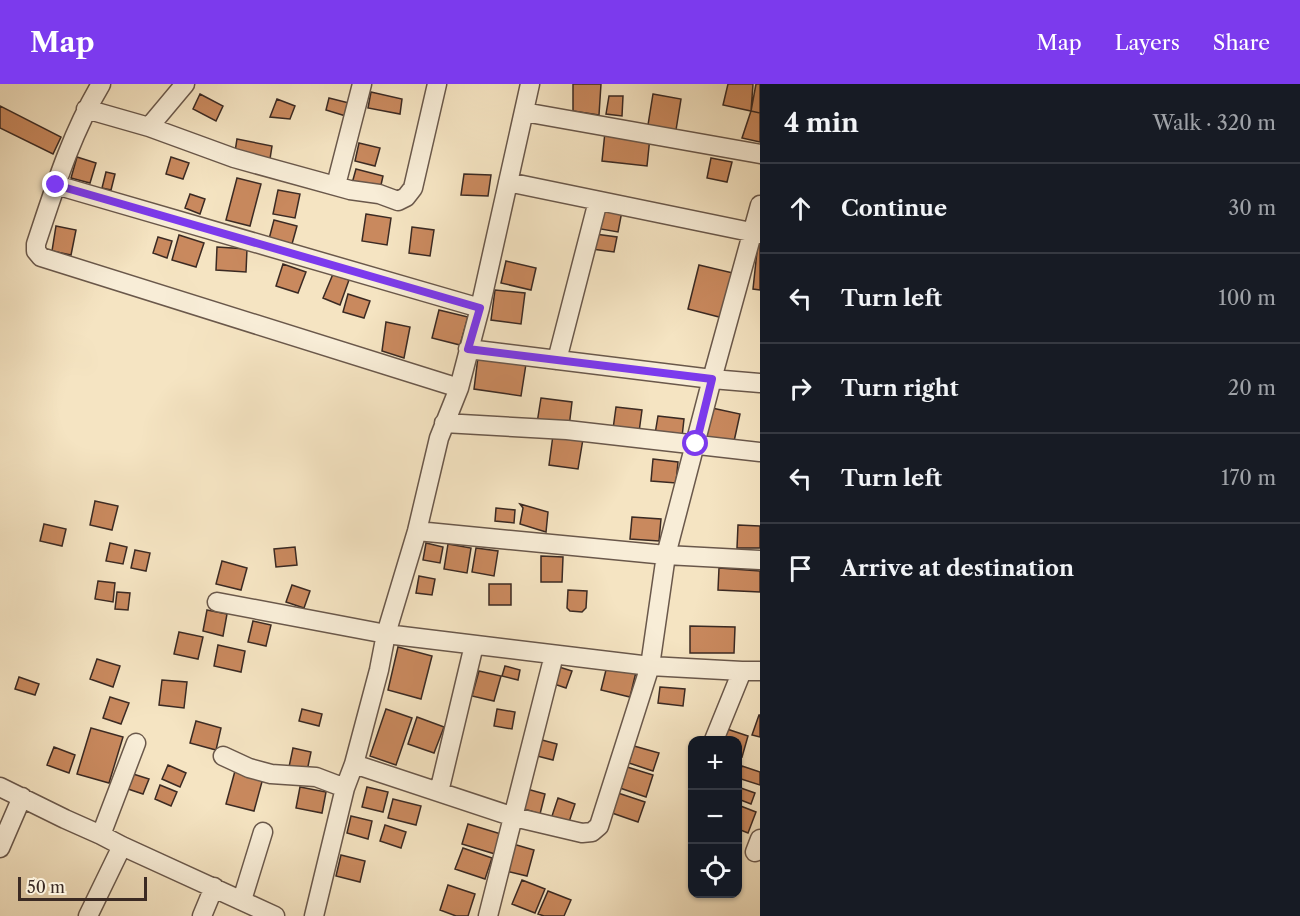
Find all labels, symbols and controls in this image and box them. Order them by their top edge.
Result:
text: Map [30,25,94,59]
text: Map [1037,30,1082,55]
text: Layers [1115,30,1180,55]
text: Share [1213,30,1270,55]
text: 4 min [784,107,859,139]
text: Walk · 320 m [1153,111,1276,135]
route end [42,171,68,197]
icon: ahead [784,192,817,225]
text: Continue [841,195,947,222]
text: 30 m [1228,196,1276,220]
icon: left [784,282,817,315]
text: Turn left [841,285,942,312]
text: 100 m [1218,286,1276,310]
icon: right [784,372,817,405]
text: Turn right [841,375,959,402]
text: 20 m [1228,376,1276,400]
route start [682,430,708,456]
icon: left [784,462,817,495]
text: Turn left [841,465,942,492]
text: 170 m [1221,466,1276,490]
icon: arrive [784,552,817,585]
text: Arrive at destination [841,555,1074,582]
map controls [688,736,742,898]
button: + [688,736,742,790]
button: − [688,790,742,844]
button: locate [688,844,742,898]
scale bar [18,874,147,902]
text: 50 m [27,877,65,897]

